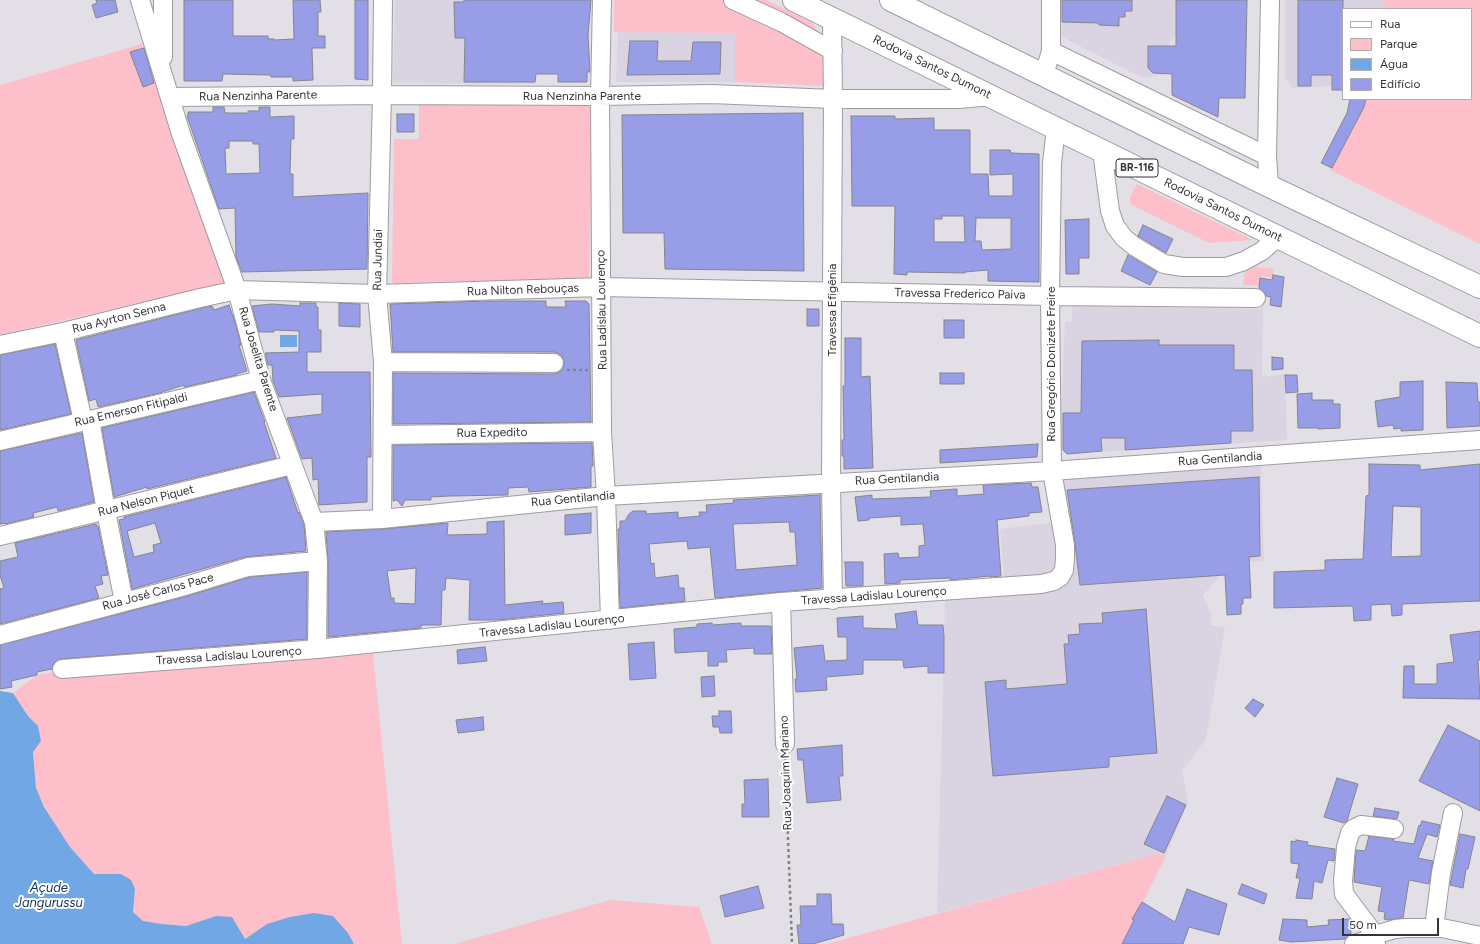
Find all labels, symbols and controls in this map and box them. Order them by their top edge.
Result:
legend [1342,8,1472,100]
text: Rua [1380,17,1400,31]
street label: Rodovia Santos Dumont [870,32,994,102]
text: Parque [1380,37,1417,51]
text: Água [1380,57,1408,71]
text: Edifício [1380,77,1420,91]
street label: Rua Nenzinha Parente [199,88,317,104]
street label: Rua Nenzinha Parente [523,89,641,103]
road number: BR-116 [1116,159,1158,177]
street label: Rodovia Santos Dumont [1161,175,1285,245]
street label: Rua Jundiaí [370,229,386,291]
street label: Rua Ladislau Lourenço [594,250,610,370]
street label: Travessa Efigênia [825,264,839,356]
street label: Rua Nilton Rebouças [467,281,579,299]
street label: Travessa Frederico Paiva [894,286,1026,302]
street label: Rua Gregório Donizete Freire [1044,286,1058,442]
street label: Rua Ayrton Senna [71,299,167,337]
street label: Rua Joselita Parente [235,305,281,413]
street label: Rua Emerson Fitipaldi [73,390,189,430]
street label: Rua Expedito [456,425,528,441]
street label: Rua Gentilandia [1177,449,1263,469]
street label: Rua Gentilandia [854,470,940,488]
street label: Rua Nelson Piquet [97,482,195,520]
street label: Rua Gentilandia [530,488,616,510]
street label: Rua José Carlos Pace [101,570,215,614]
street label: Travessa Ladislau Lourenço [801,584,947,608]
street label: Travessa Ladislau Lourenço [479,611,625,641]
street label: Travessa Ladislau Lourenço [156,644,302,668]
street label: Rua Joaquim Mariano [777,715,795,831]
water label: Açude Jangurussu [15,880,83,911]
scale bar [1344,910,1441,936]
text: 50 m [1349,918,1377,932]

